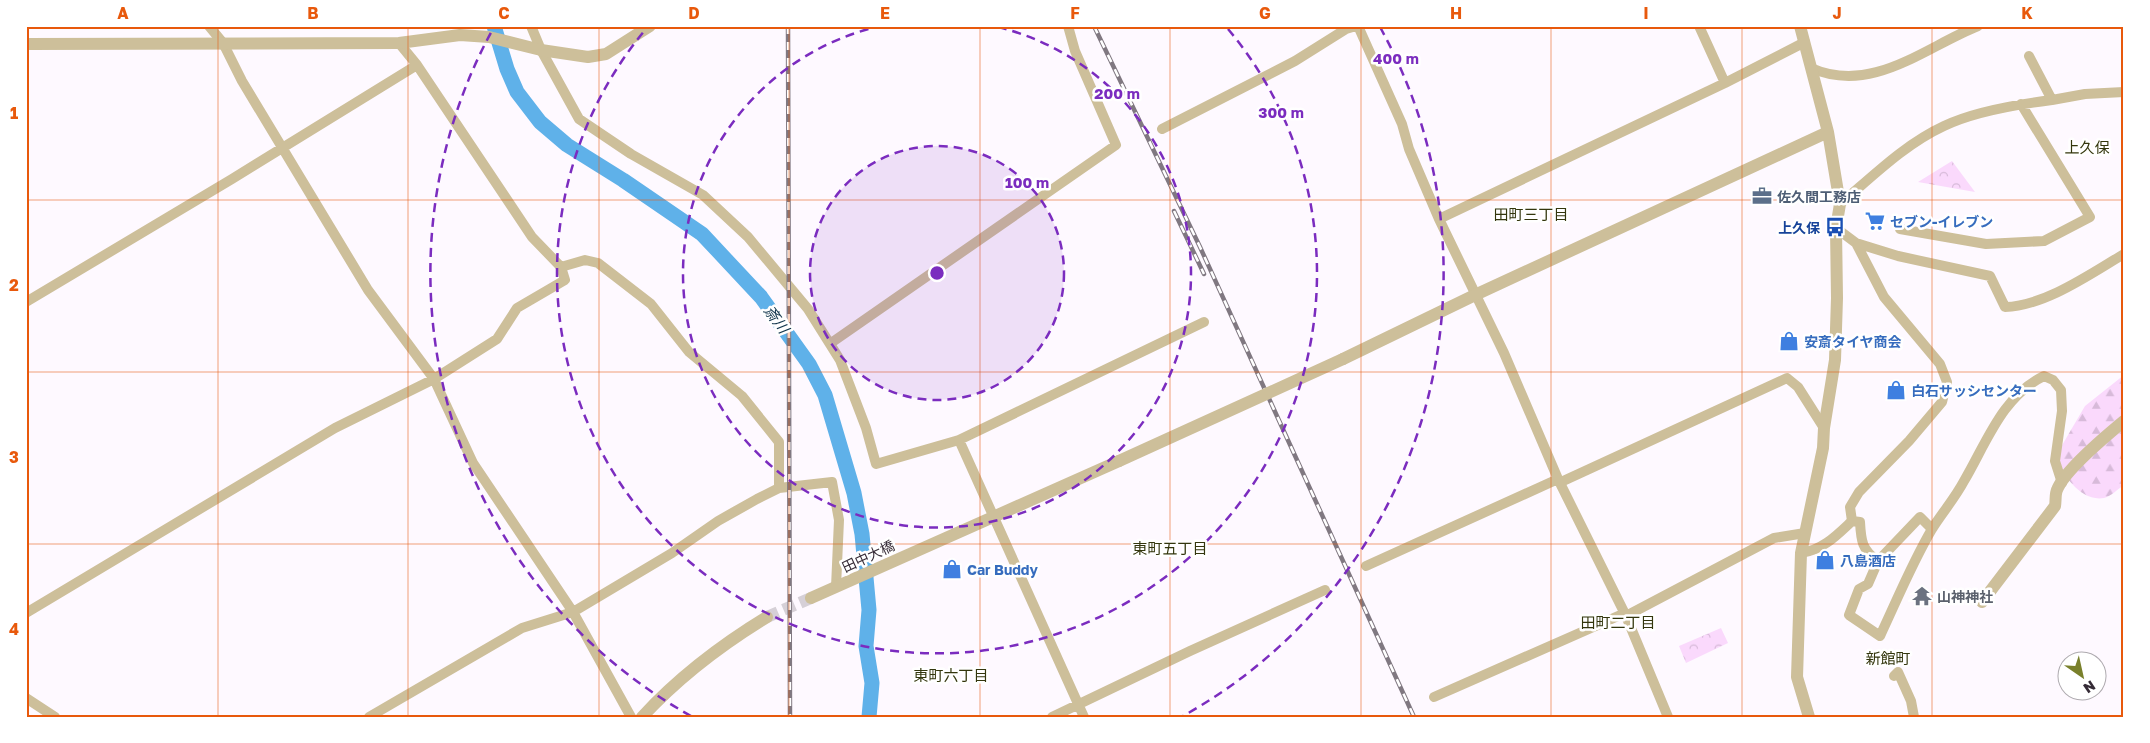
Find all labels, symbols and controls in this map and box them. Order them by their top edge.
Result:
text: A [117,3,129,23]
text: B [307,3,319,23]
text: C [498,3,510,23]
text: D [688,3,700,23]
text: E [880,3,890,23]
text: F [1070,3,1080,23]
text: G [1259,3,1271,23]
text: H [1450,3,1462,23]
text: I [1643,3,1649,23]
text: J [1832,3,1842,23]
text: K [2021,3,2033,23]
text: 400 m [1373,49,1419,67]
text: 200 m [1094,84,1140,102]
text: 1 [10,103,18,123]
text: 300 m [1258,103,1304,121]
district label: 上久保 [2064,138,2110,156]
text: 100 m [1005,173,1049,191]
office icon: 佐久間工務店 [1751,185,1773,207]
place label: 佐久間工務店 [1777,188,1861,205]
district label: 田町三丁目 [1493,205,1569,223]
supermarket icon: セブン-イレブン [1864,210,1886,232]
place label: セブン-イレブン [1890,213,1993,230]
bus stop icon: 上久保 [1824,216,1846,238]
place label: 上久保 [1778,219,1820,236]
centre of rings [928,264,946,282]
text: 2 [9,275,19,295]
water label: 斎川 [761,302,794,338]
shop icon: 安斎タイヤ商会 [1778,330,1800,352]
place label: 安斎タイヤ商会 [1804,333,1902,350]
shop icon: 白石サッシセンター [1885,379,1907,401]
place label: 白石サッシセンター [1911,382,2037,399]
text: 3 [9,447,19,467]
street label: 田中大橋 [839,536,897,576]
district label: 東町五丁目 [1132,539,1208,557]
shop icon: 八島酒店 [1814,549,1836,571]
place label: 八島酒店 [1840,552,1896,569]
shop icon: Car Buddy [941,558,963,580]
place label: Car Buddy [967,561,1038,578]
temple icon: 山神神社 [1911,585,1933,607]
place label: 山神神社 [1937,588,1993,605]
district label: 田町二丁目 [1580,613,1656,631]
text: 4 [9,619,19,639]
district label: 新館町 [1865,649,1911,667]
north arrow [2058,650,2108,700]
district label: 東町六丁目 [913,666,989,684]
text: N [2080,677,2099,697]

